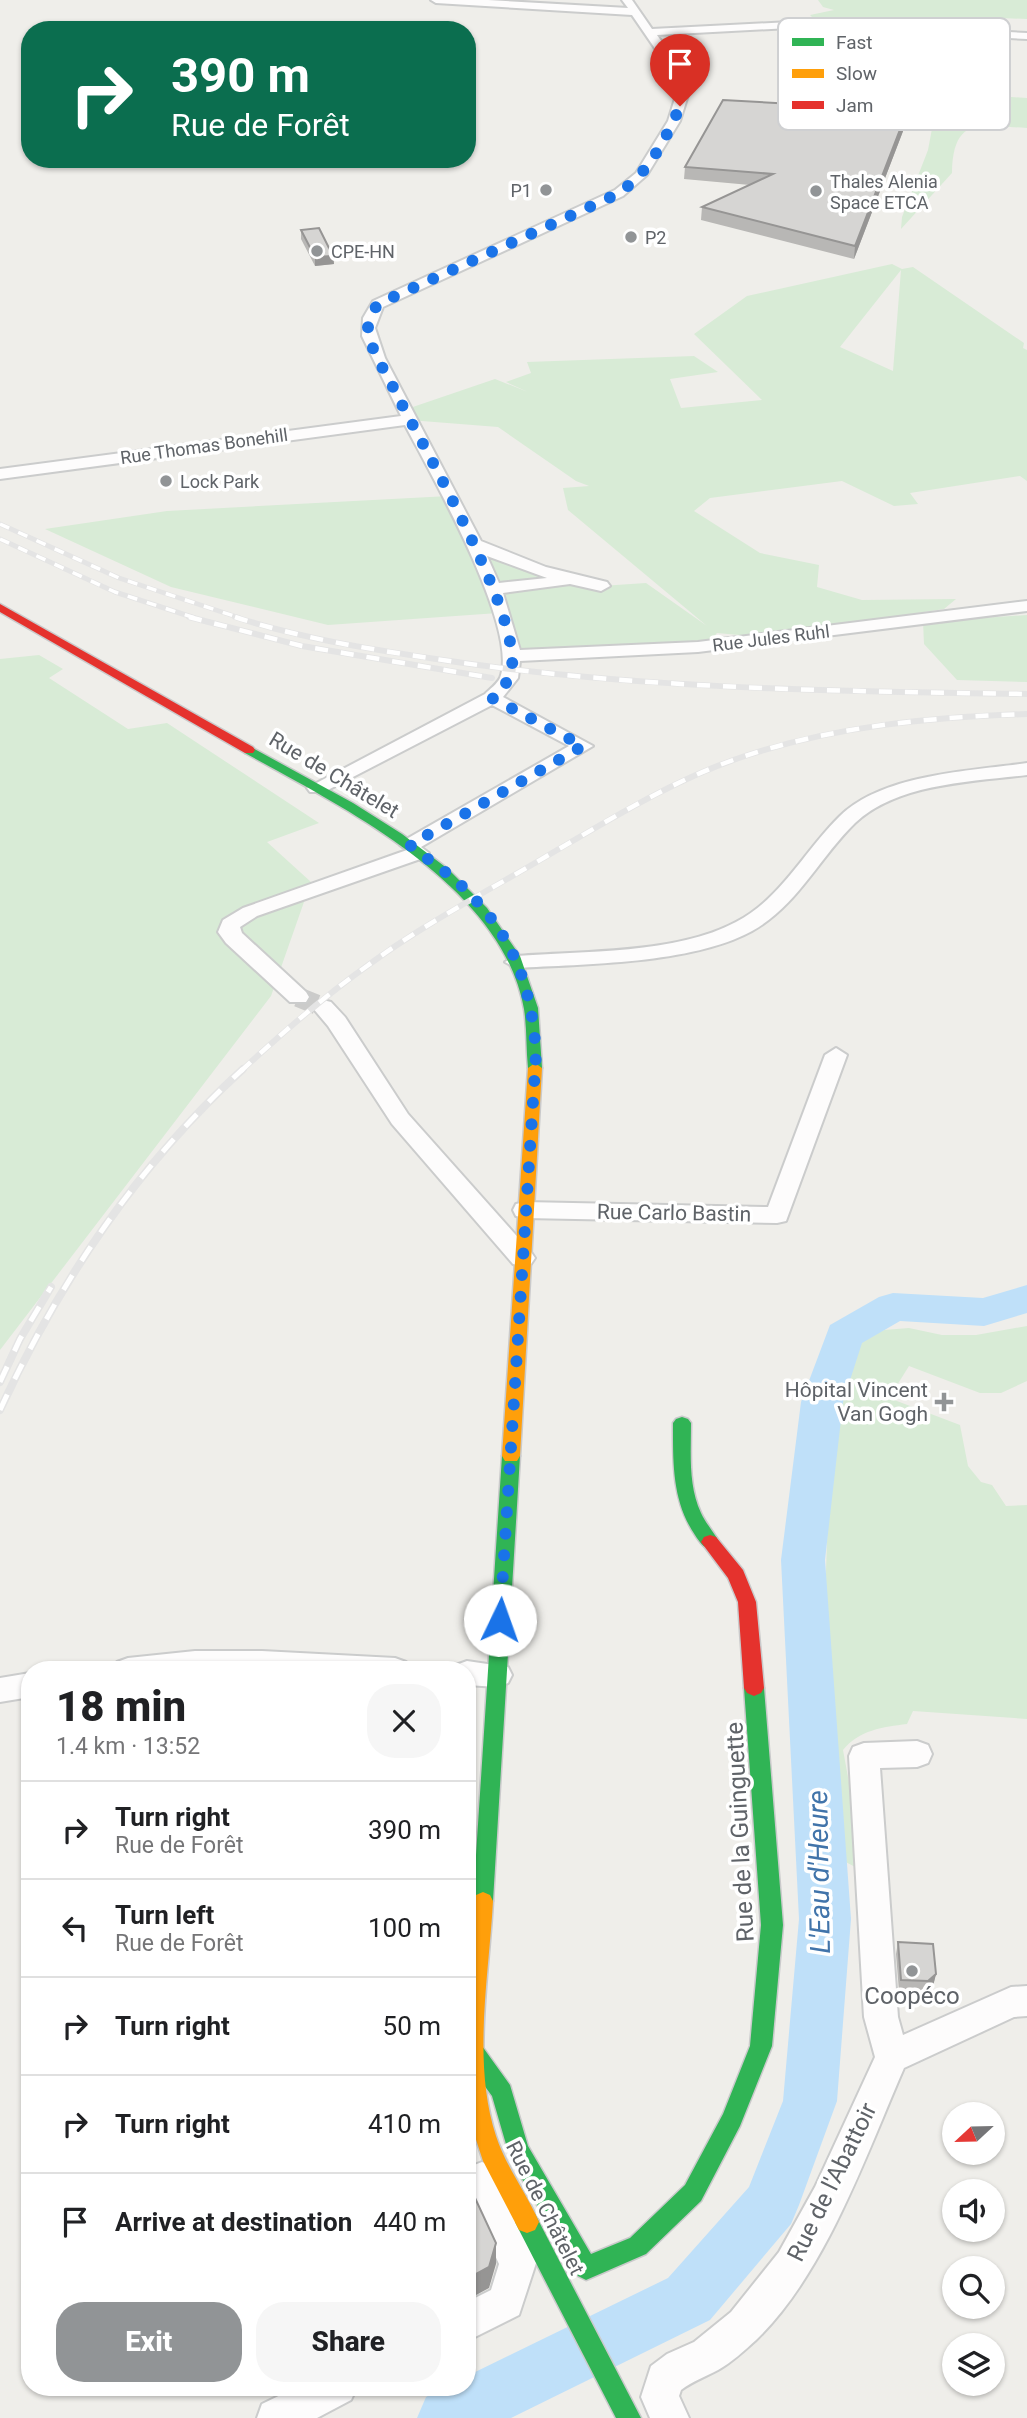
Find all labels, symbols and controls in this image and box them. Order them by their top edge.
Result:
legend [778,18,1010,130]
text: Fast [836,31,873,54]
pin [650,34,710,106]
icon: arrive [661,45,699,83]
text: 390 m [171,47,310,104]
icon: right [56,49,147,140]
text: Slow [836,62,877,85]
text: Jam [836,94,873,117]
text: Rue de Forêt [171,106,350,144]
place label: Thales Alenia Space ETCA [830,171,938,213]
place label: P1 [511,180,532,201]
marker: P1 [538,182,554,198]
marker: Thales Alenia Space ETCA [808,183,824,199]
place label: P2 [645,227,666,248]
marker: P2 [623,229,639,245]
place label: CPE-HN [331,241,395,262]
marker: CPE-HN [309,243,325,259]
street label: Rue Thomas Bonehill [119,424,289,468]
place label: Lock Park [180,471,260,492]
marker: Lock Park [158,473,174,489]
street label: Rue Jules Ruhl [711,620,831,656]
street label: Rue de Châtelet [265,727,403,823]
street label: Rue Carlo Bastin [597,1200,751,1226]
place label: Hôpital Vincent Van Gogh [785,1378,928,1426]
marker: Hôpital Vincent Van Gogh [934,1392,954,1412]
position arrow [463,1583,537,1657]
text: 18 min [56,1682,186,1731]
button: close [367,1684,441,1758]
street label: Rue de la Guinguette [720,1721,760,1943]
text: 1.4 km · 13:52 [56,1733,200,1760]
water label: L'Eau d'Heure [801,1790,837,1954]
text: Turn right [115,1802,230,1832]
icon: right [56,1811,94,1849]
text: 390 m [368,1815,441,1845]
text: Rue de Forêt [115,1832,244,1859]
text: Turn left [115,1900,214,1930]
icon: left [56,1909,94,1947]
text: 100 m [368,1913,441,1943]
text: Rue de Forêt [115,1930,244,1957]
marker: Coopéco [904,1963,920,1979]
place label: Coopéco [864,1982,960,2010]
icon: right [56,2007,94,2045]
text: Turn right [115,2011,230,2041]
text: 50 m [383,2011,441,2041]
street label: Rue de l'Abattoir [782,2098,882,2266]
north arrow [942,2102,1004,2165]
map controls [942,2102,1005,2396]
icon: right [56,2105,94,2143]
text: Turn right [115,2109,230,2139]
text: 410 m [368,2109,441,2139]
street label: Rue de Châtelet [501,2137,589,2279]
button: sound [942,2179,1005,2242]
icon: arrive [56,2203,94,2241]
text: Arrive at destination [115,2207,352,2237]
text: 440 m [373,2207,446,2237]
button: search [942,2256,1005,2319]
button: Exit [56,2302,242,2382]
button: Share [256,2302,441,2382]
button: layers [942,2333,1005,2396]

